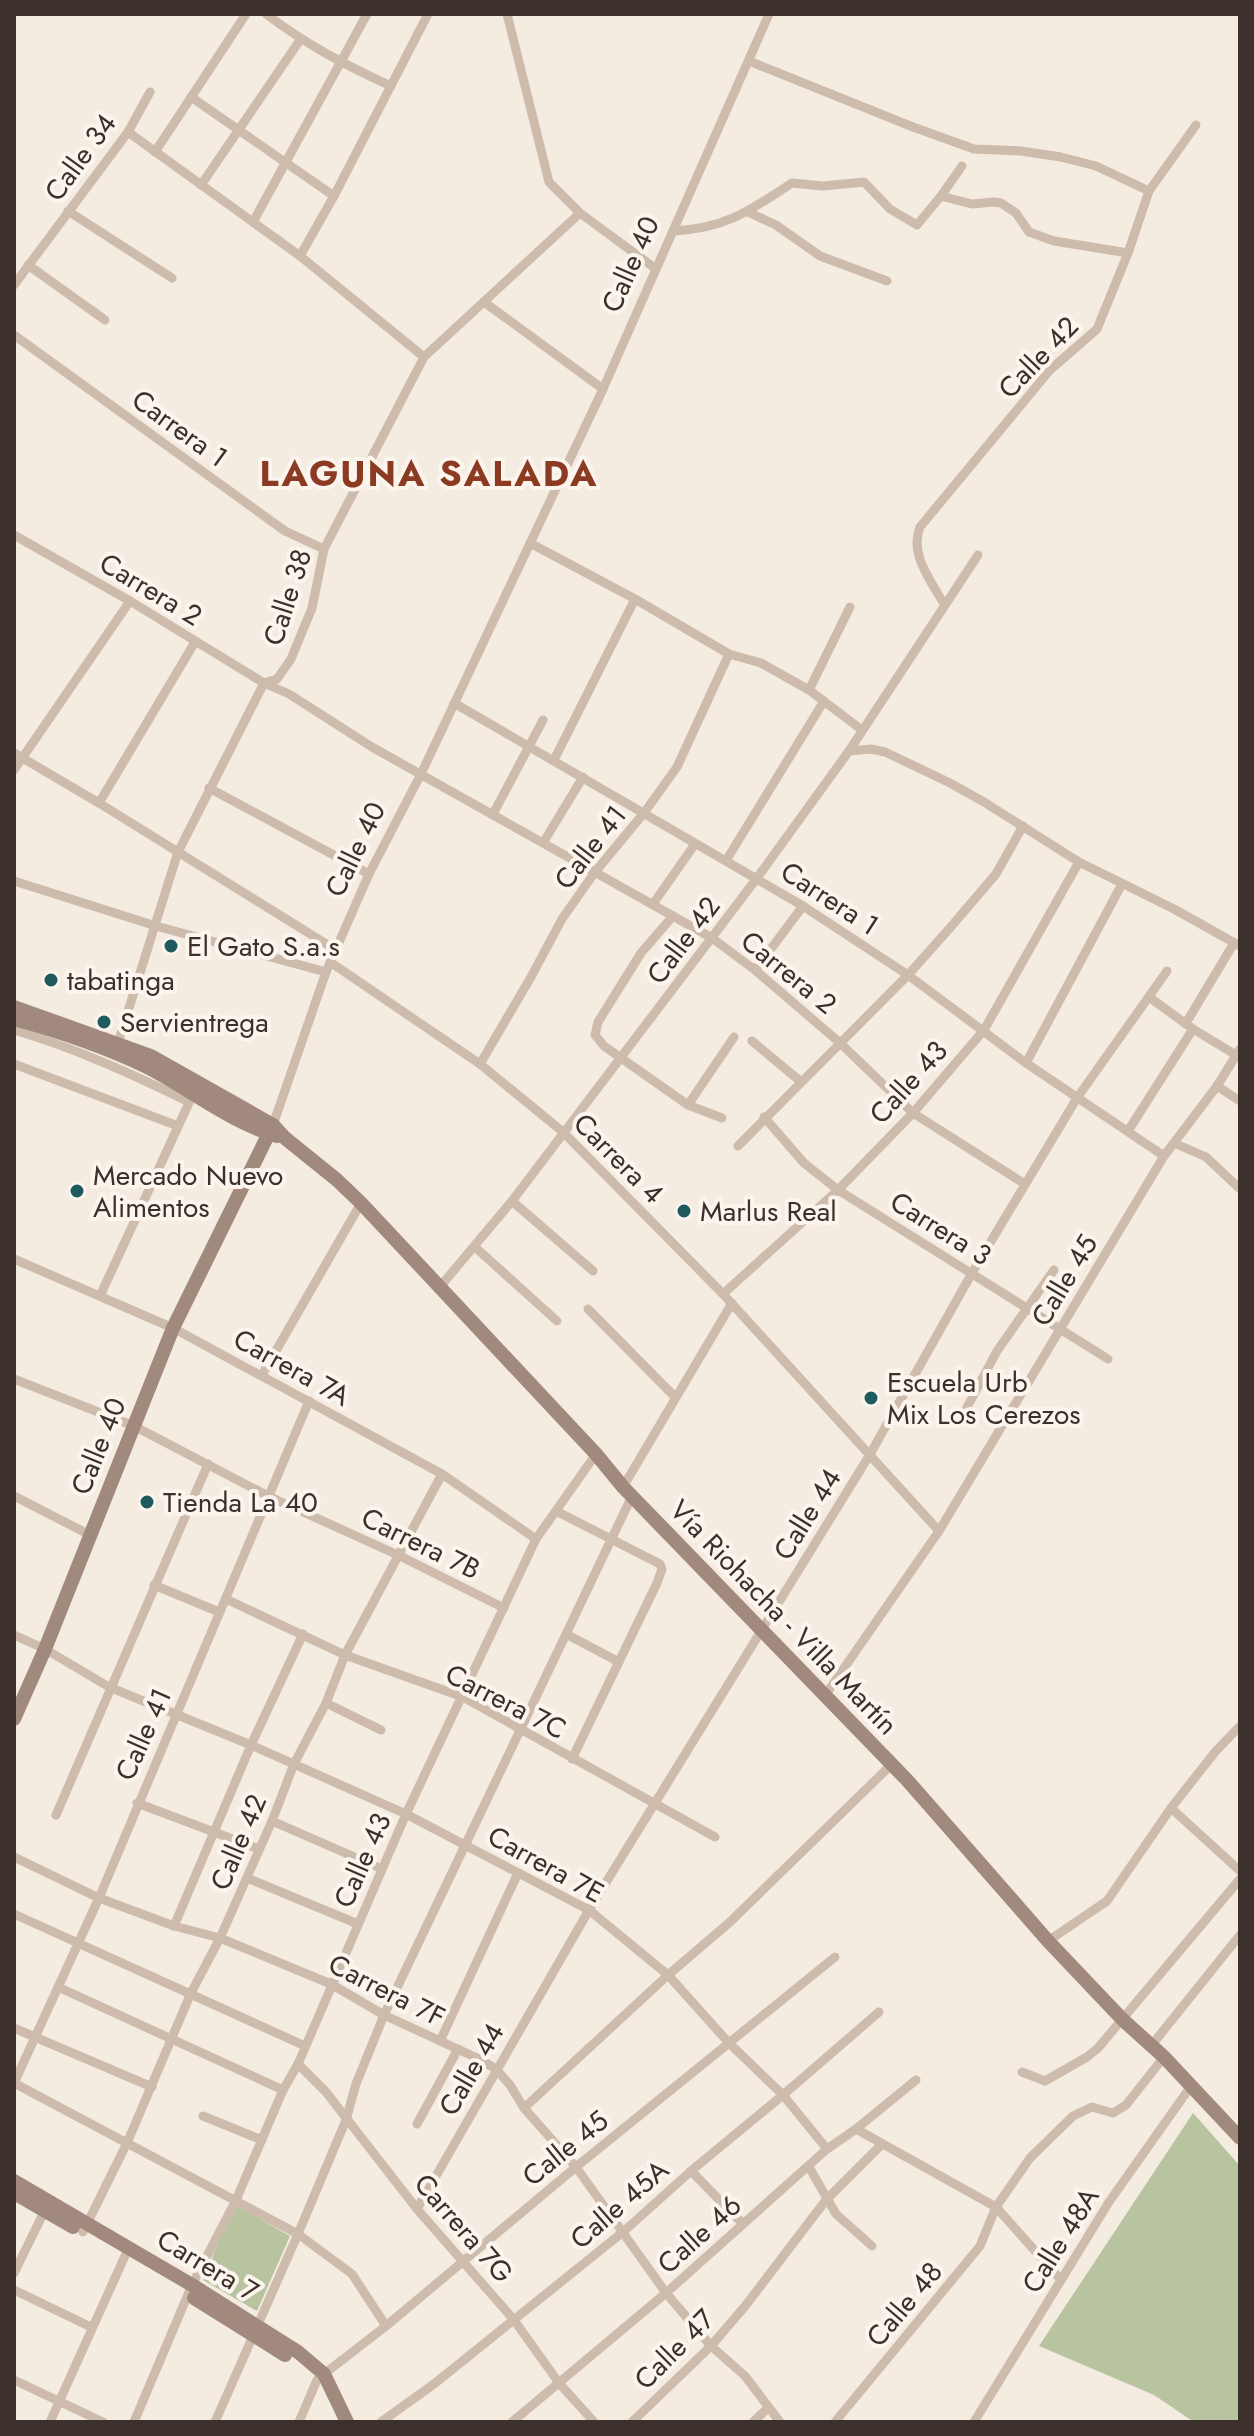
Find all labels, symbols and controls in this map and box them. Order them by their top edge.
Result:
street label: Calle 34 [34,105,126,210]
street label: Calle 40 [591,210,670,319]
street label: Calle 42 [989,307,1088,408]
street label: Carrera 1 [123,380,236,477]
district label: LAGUNA SALADA [259,447,599,499]
street label: Carrera 2 [92,543,210,636]
street label: Calle 38 [253,544,322,651]
street label: Calle 40 [315,795,396,904]
street label: Calle 41 [544,796,636,898]
street label: Carrera 1 [772,851,887,946]
street label: Calle 42 [637,888,730,993]
street label: Carrera 2 [732,921,846,1024]
place label: El Gato S.a.s [187,926,340,967]
marker: El Gato S.a.s [162,937,180,955]
place label: tabatinga [67,960,175,1001]
marker: tabatinga [42,971,60,989]
place label: Servientrega [120,1002,269,1043]
marker: Servientrega [95,1013,113,1031]
street label: Calle 43 [860,1031,957,1133]
street label: Carrera 4 [564,1104,673,1213]
place label: Mercado Nuevo Alimentos [93,1155,283,1228]
street label: Carrera 3 [882,1181,999,1276]
marker: Mercado Nuevo Alimentos [68,1182,86,1200]
place label: Marlus Real [700,1191,837,1232]
marker: Marlus Real [675,1202,693,1220]
street label: Calle 45 [1021,1227,1108,1334]
street label: Carrera 7A [226,1319,358,1417]
place label: Escuela Urb Mix Los Cerezos [887,1362,1081,1435]
marker: Escuela Urb Mix Los Cerezos [862,1389,880,1407]
street label: Calle 40 [60,1391,136,1501]
street label: Calle 44 [763,1461,852,1568]
place label: Tienda La 40 [163,1482,318,1523]
street label: Vía Riohacha - Villa Martín [660,1490,907,1744]
marker: Tienda La 40 [138,1493,156,1511]
street label: Carrera 7B [354,1497,487,1590]
street label: Carrera 7C [438,1653,573,1749]
street label: Calle 41 [105,1681,182,1787]
street label: Calle 42 [200,1788,277,1897]
street label: Calle 43 [323,1806,402,1914]
street label: Carrera 7E [480,1816,611,1913]
street label: Carrera 7F [321,1944,452,2037]
street label: Calle 44 [428,2015,514,2123]
street label: Calle 45 [513,2101,617,2196]
street label: Calle 45A [561,2150,678,2259]
street label: Carrera 7G [404,2165,523,2292]
street label: Calle 48A [1012,2179,1109,2301]
street label: Calle 46 [648,2185,751,2283]
street label: Carrera 7 [149,2219,267,2312]
street label: Calle 48 [857,2253,952,2356]
street label: Calle 47 [625,2300,724,2399]

